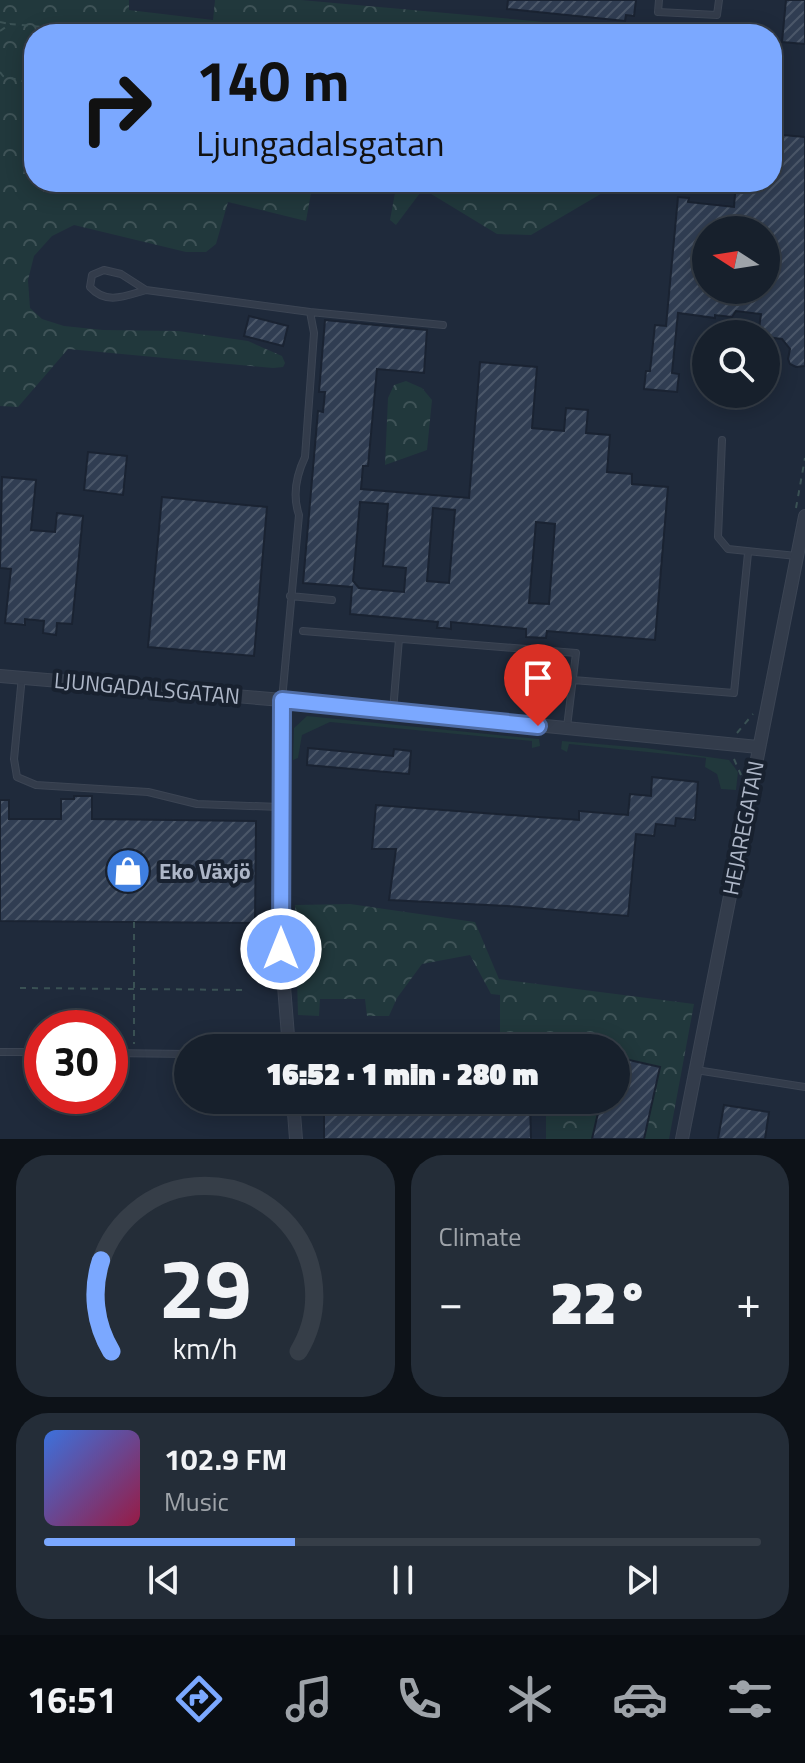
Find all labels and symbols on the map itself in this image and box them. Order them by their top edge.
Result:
north arrow [692,216,780,304]
pin [504,644,572,726]
street label: LJUNGADALSGATAN [53,663,241,713]
street label: HEJAREGATAN [713,758,773,898]
shop icon: Eko Växjö [104,847,152,895]
place label: Eko Växjö [159,854,251,888]
position arrow [239,907,323,991]
speed limit sign: 30 [24,1010,128,1114]

